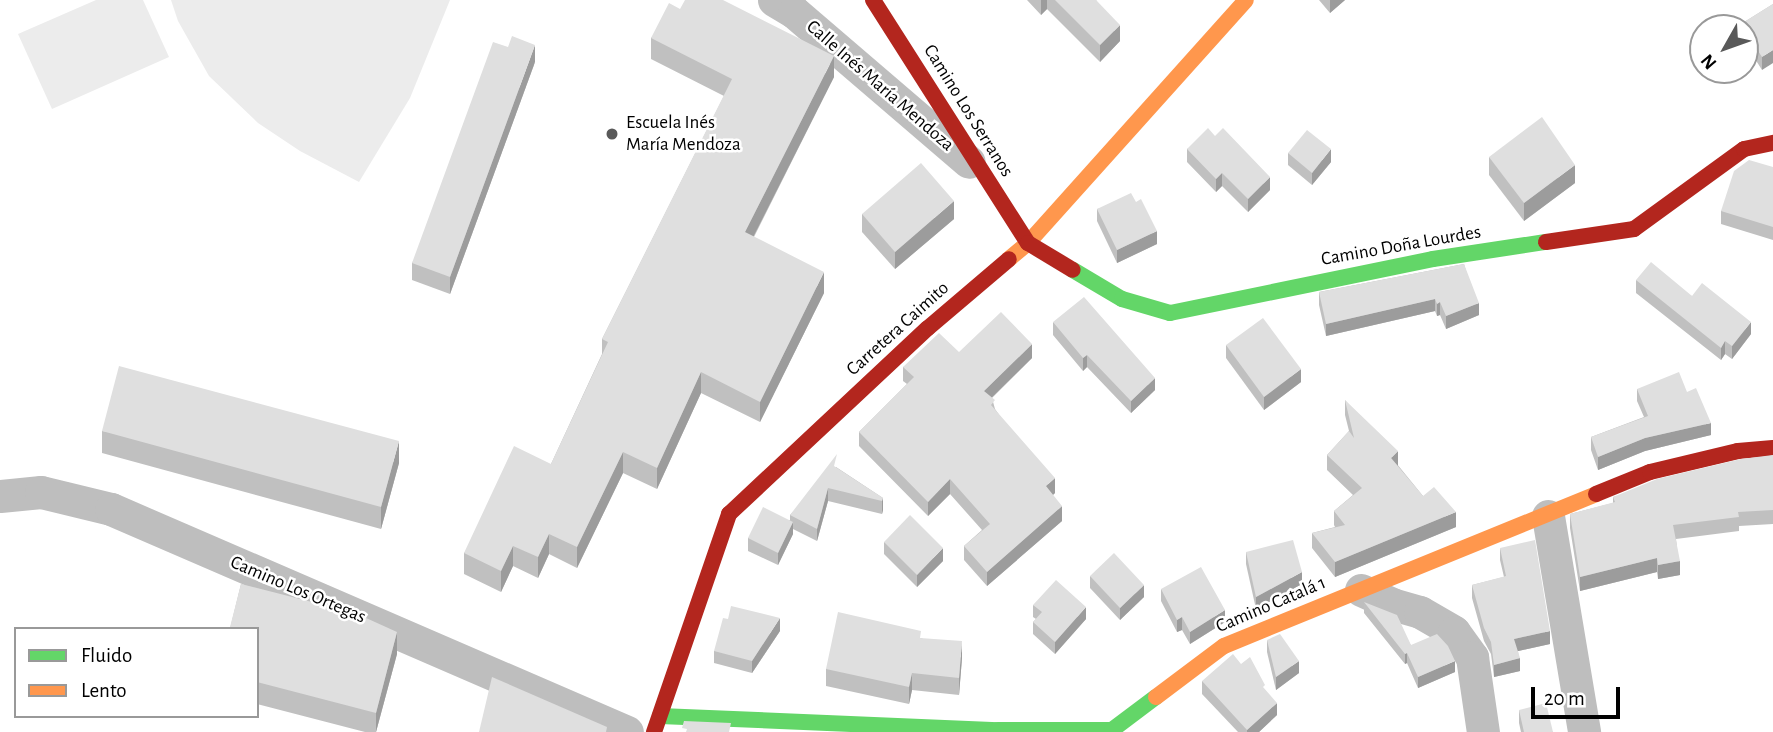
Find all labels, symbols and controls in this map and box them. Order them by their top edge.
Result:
north arrow [1689,14,1759,84]
street label: Calle Inés María Mendoza [801,16,959,156]
street label: Camino Los Serranos [918,41,1018,181]
text: N [1698,50,1721,73]
place label: Escuela Inés María Mendoza [626,112,741,156]
marker: Escuela Inés María Mendoza [604,126,620,142]
street label: Camino Doña Lourdes [1319,221,1483,271]
street label: Carretera Caimito [842,277,954,381]
street label: Camino Los Ortegas [227,551,369,629]
street label: Camino Catalá 1 [1213,572,1329,638]
legend [14,627,259,718]
text: Fluido [81,645,132,666]
scale bar [1535,672,1624,716]
text: Lento [81,680,127,701]
text: 20 m [1544,688,1585,709]

